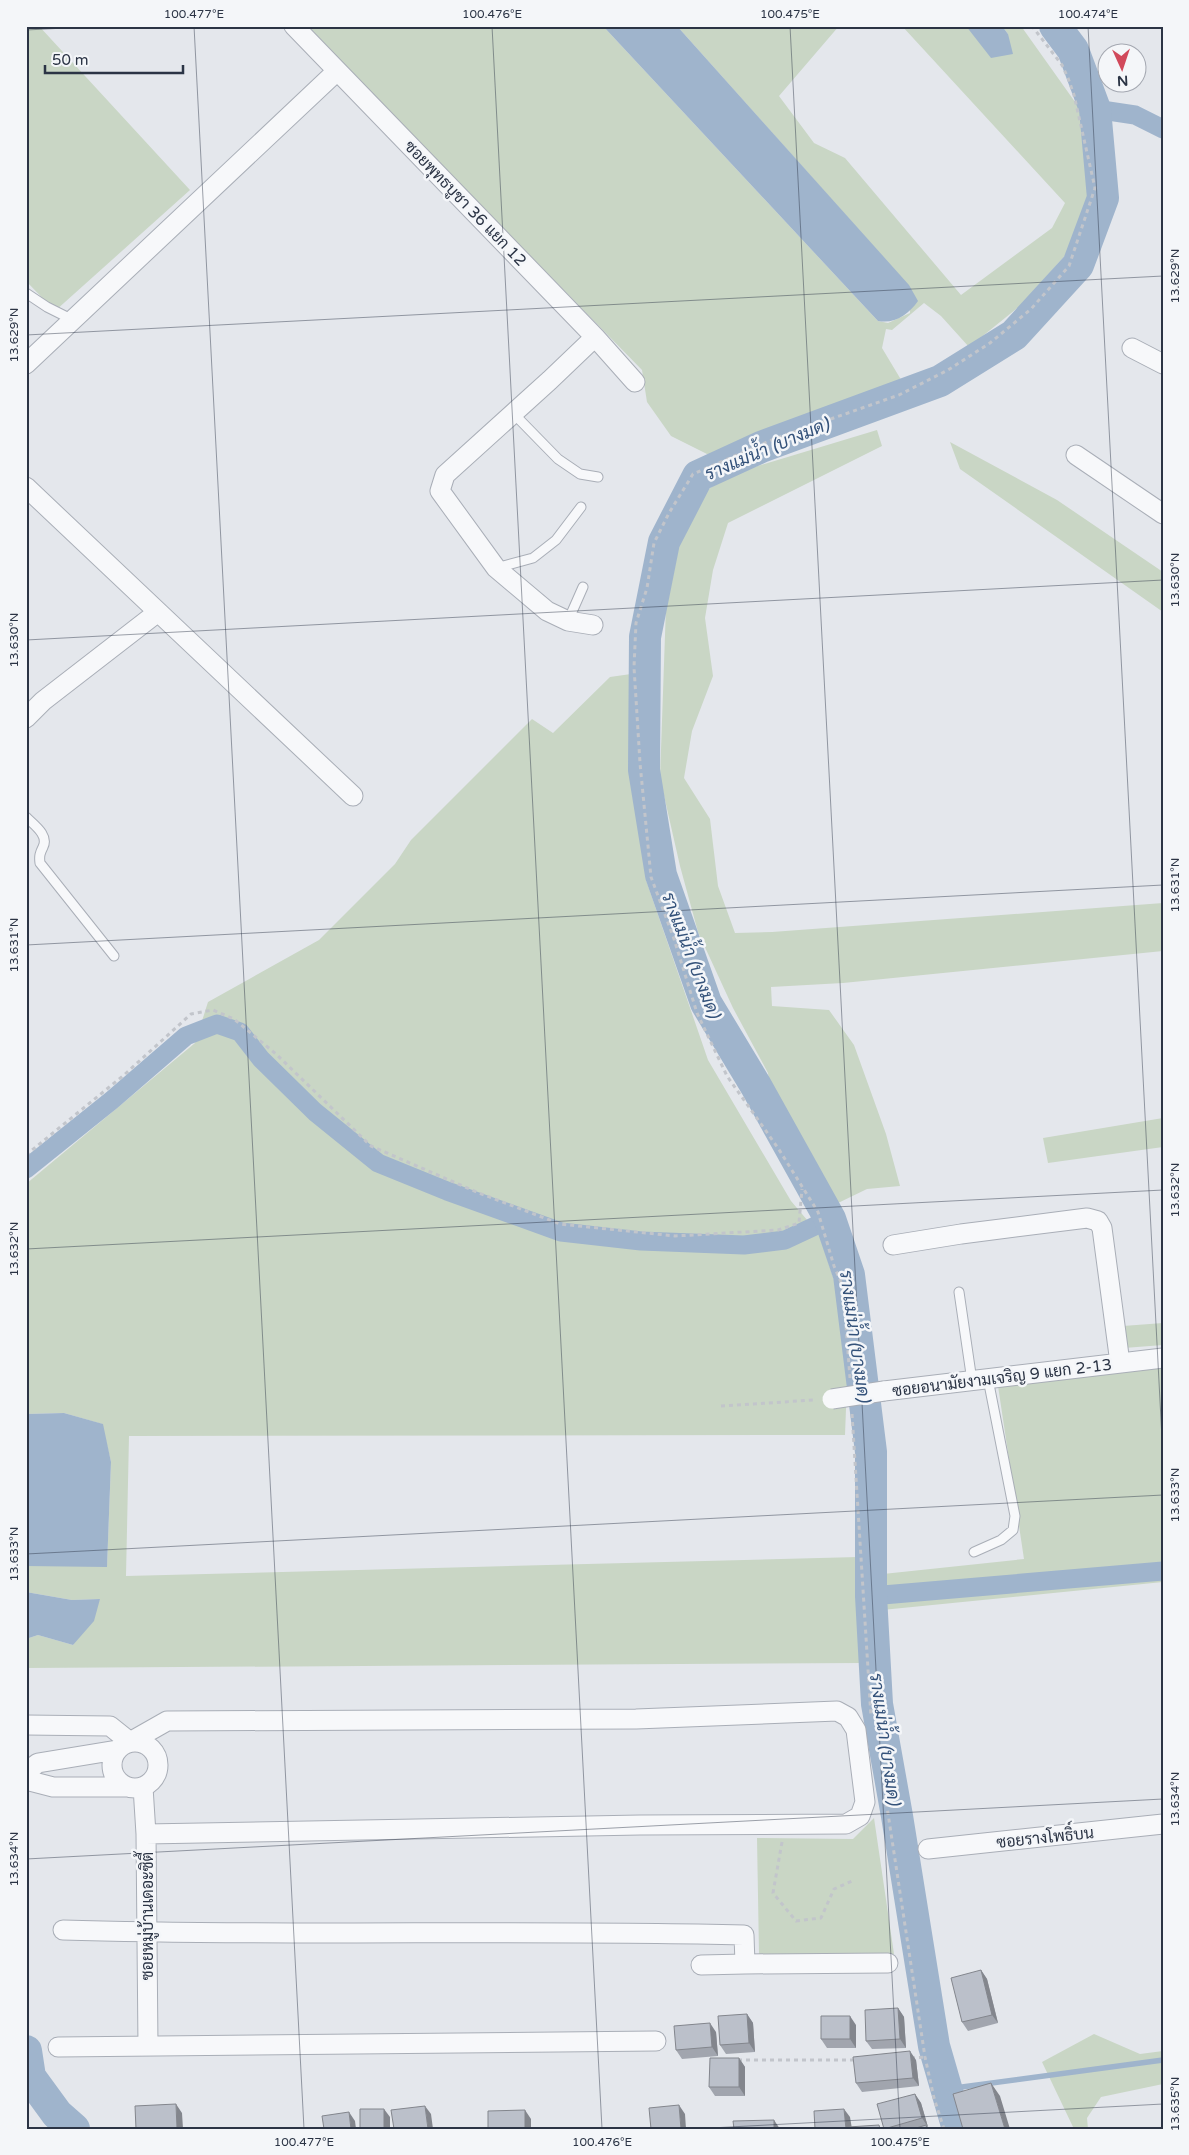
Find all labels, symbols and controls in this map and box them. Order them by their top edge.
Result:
text: 100.477°E [164,7,225,21]
text: 100.476°E [462,7,522,21]
text: 100.475°E [760,7,820,21]
text: 100.474°E [1058,7,1118,21]
scale bar [45,42,182,74]
north arrow [1096,42,1146,92]
text: 50 m [52,51,89,69]
text: N [1117,72,1129,89]
street label: ซอยพุทธบูชา 36 แยก 12 [399,137,531,271]
text: 13.629°N [1168,249,1182,303]
text: 13.629°N [7,308,21,362]
water label: รางแม่น้ำ (บางมด) [699,408,834,485]
text: 13.630°N [1168,553,1182,607]
text: 13.630°N [7,613,21,667]
text: 13.631°N [1168,858,1182,912]
water label: รางแม่น้ำ (บางมด) [657,887,730,1023]
text: 13.631°N [7,918,21,972]
text: 13.632°N [1168,1163,1182,1217]
text: 13.632°N [7,1222,21,1276]
water label: รางแม่น้ำ (บางมด) [835,1268,880,1405]
street label: ซอยอนามัยงามเจริญ 9 แยก 2-13 [891,1354,1113,1401]
text: 13.633°N [1168,1468,1182,1522]
text: 13.633°N [7,1527,21,1581]
water label: รางแม่น้ำ (บางมด) [865,1671,910,1808]
text: 13.634°N [1168,1772,1182,1826]
street label: ซอยรางโพธิ์บน [995,1818,1095,1853]
text: 13.634°N [7,1832,21,1886]
street label: ซอยหมู่บ้านเดอะซิตี้ [133,1851,159,1980]
text: 13.635°N [1168,2077,1182,2131]
text: 100.477°E [274,2135,335,2149]
text: 100.476°E [572,2135,632,2149]
text: 100.475°E [870,2135,930,2149]

